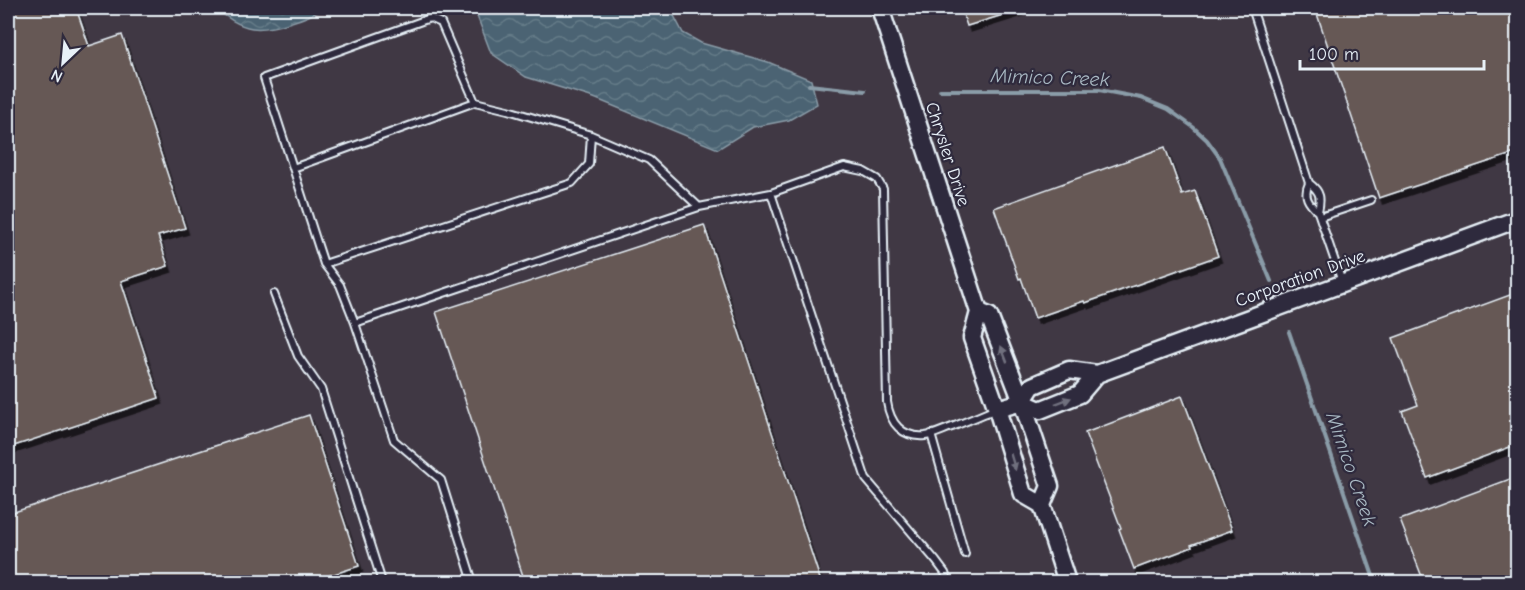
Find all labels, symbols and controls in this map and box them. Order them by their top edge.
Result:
north arrow [33,33,93,93]
scale bar [1300,33,1484,71]
text: 100 m [1309,44,1359,65]
water label: Mimico Creek [989,64,1110,91]
text: N [48,65,65,86]
street label: Chrysler Drive [921,99,974,209]
street label: Corporation Drive [1233,245,1368,312]
one-way arrow [998,345,1008,363]
one-way arrow [1054,396,1072,405]
water label: Mimico Creek [1321,408,1382,529]
one-way arrow [1009,453,1019,471]

